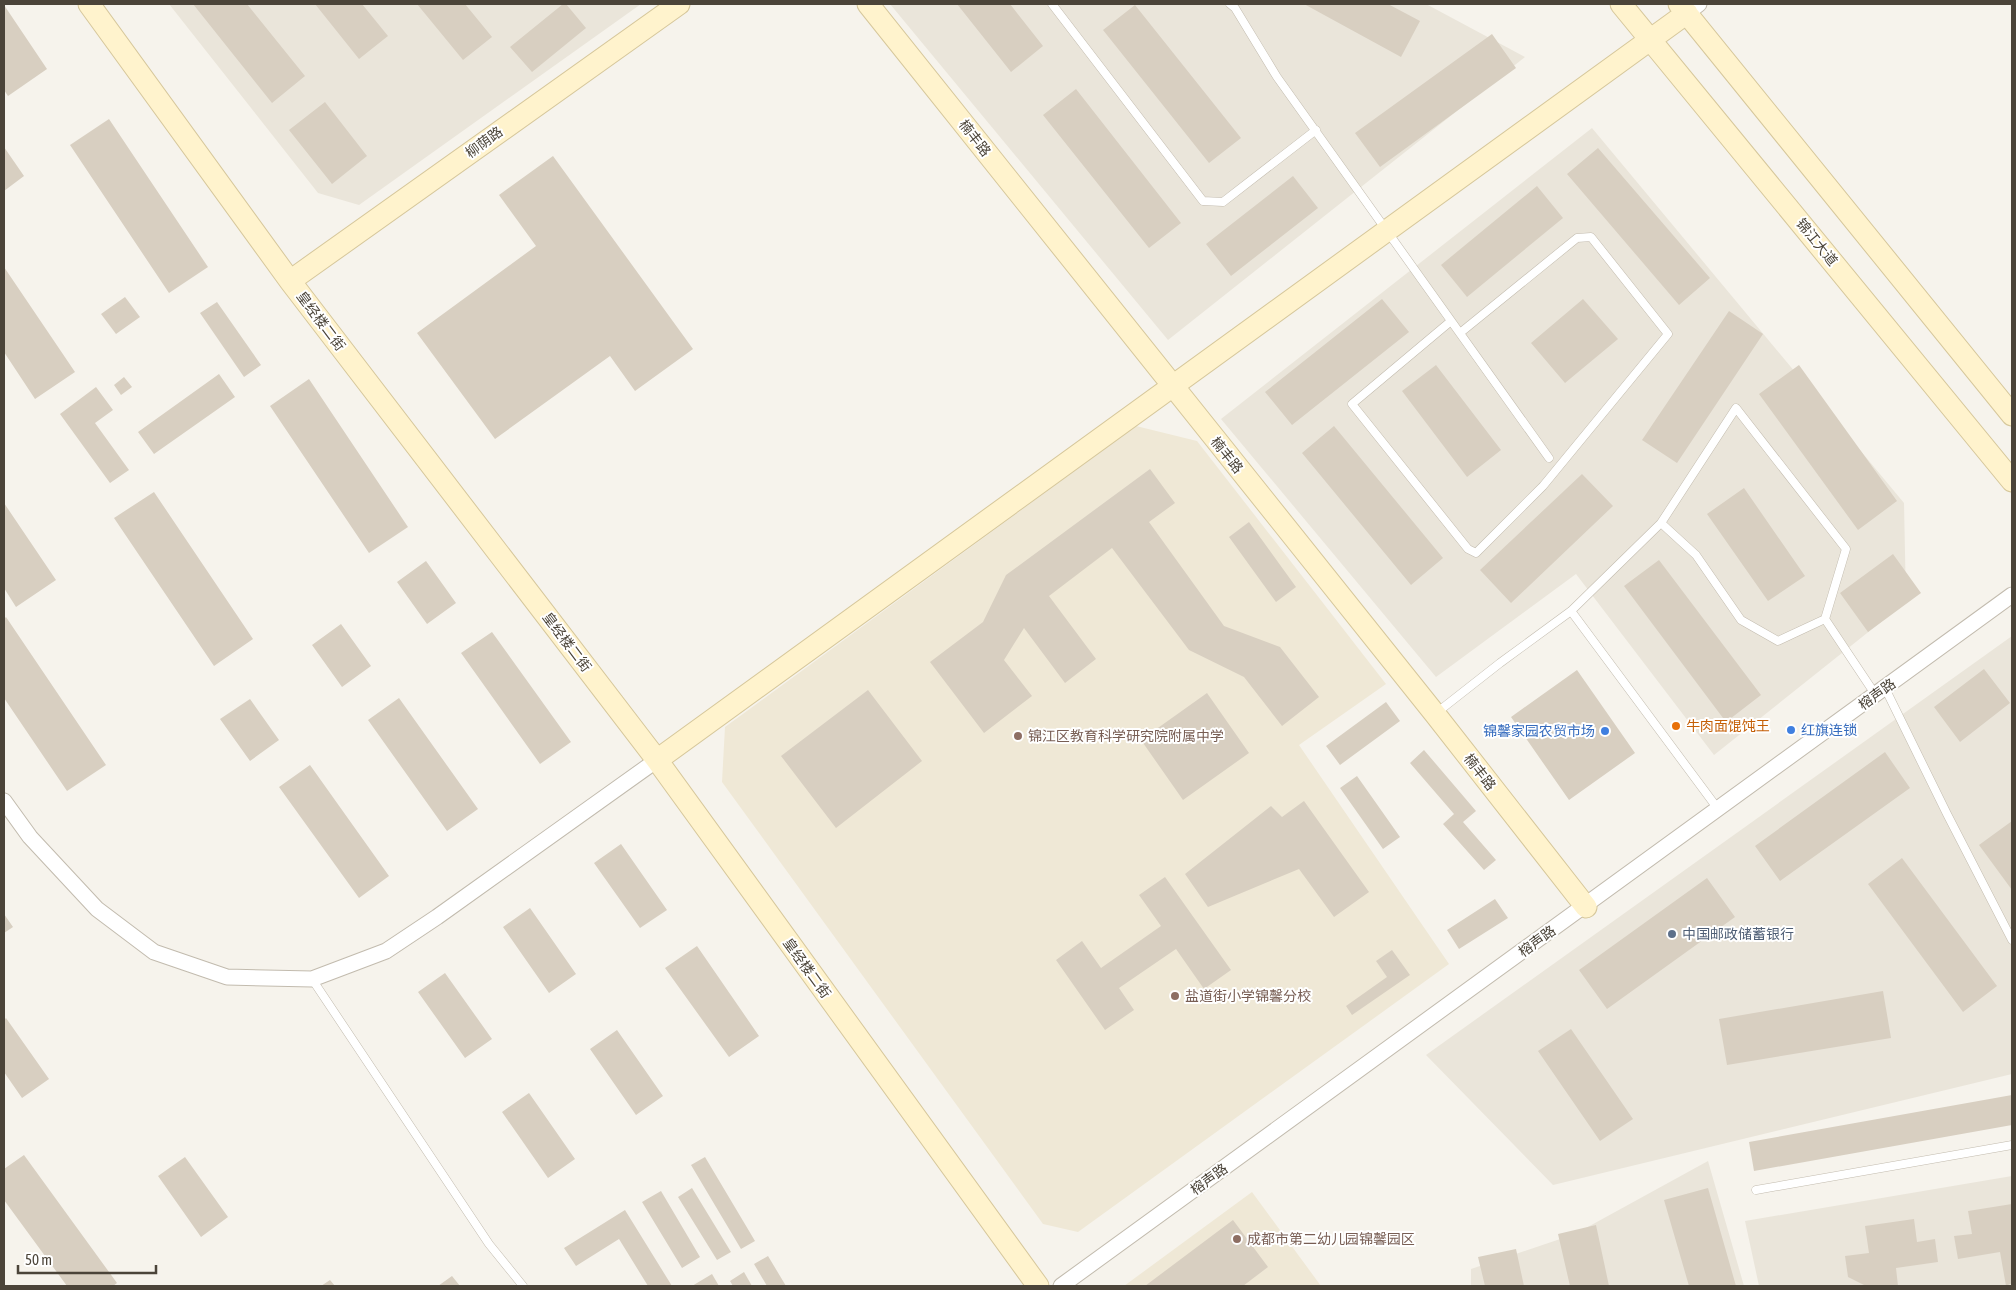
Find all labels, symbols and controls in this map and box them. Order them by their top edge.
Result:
street label: 楠丰路 [956,117,994,159]
street label: 柳荫路 [462,123,506,161]
street label: 锦江大道 [1793,215,1841,269]
street label: 皇经楼二街 [294,288,348,354]
street label: 楠丰路 [1208,434,1246,476]
street label: 皇经楼二街 [540,609,594,675]
street label: 榕声路 [1855,675,1899,713]
place label: 牛肉面馄饨王 [1686,718,1770,734]
marker: 牛肉面馄饨王 [1670,720,1682,732]
place label: 红旗连锁 [1801,722,1857,738]
place label: 锦馨家园农贸市场 [1483,723,1595,739]
marker: 红旗连锁 [1785,724,1797,736]
marker: 锦馨家园农贸市场 [1599,725,1611,737]
place label: 锦江区教育科学研究院附属中学 [1028,728,1224,744]
marker: 锦江区教育科学研究院附属中学 [1012,730,1024,742]
street label: 楠丰路 [1461,751,1499,793]
street label: 榕声路 [1515,922,1559,960]
place label: 中国邮政储蓄银行 [1682,926,1794,942]
marker: 中国邮政储蓄银行 [1666,928,1678,940]
street label: 皇经楼二街 [780,935,834,1001]
place label: 盐道街小学锦馨分校 [1185,988,1311,1004]
marker: 盐道街小学锦馨分校 [1169,990,1181,1002]
street label: 榕声路 [1187,1160,1231,1198]
place label: 成都市第二幼儿园锦馨园区 [1247,1231,1415,1247]
marker: 成都市第二幼儿园锦馨园区 [1231,1233,1243,1245]
scale bar [18,1242,155,1274]
text: 50 m [25,1251,52,1268]

